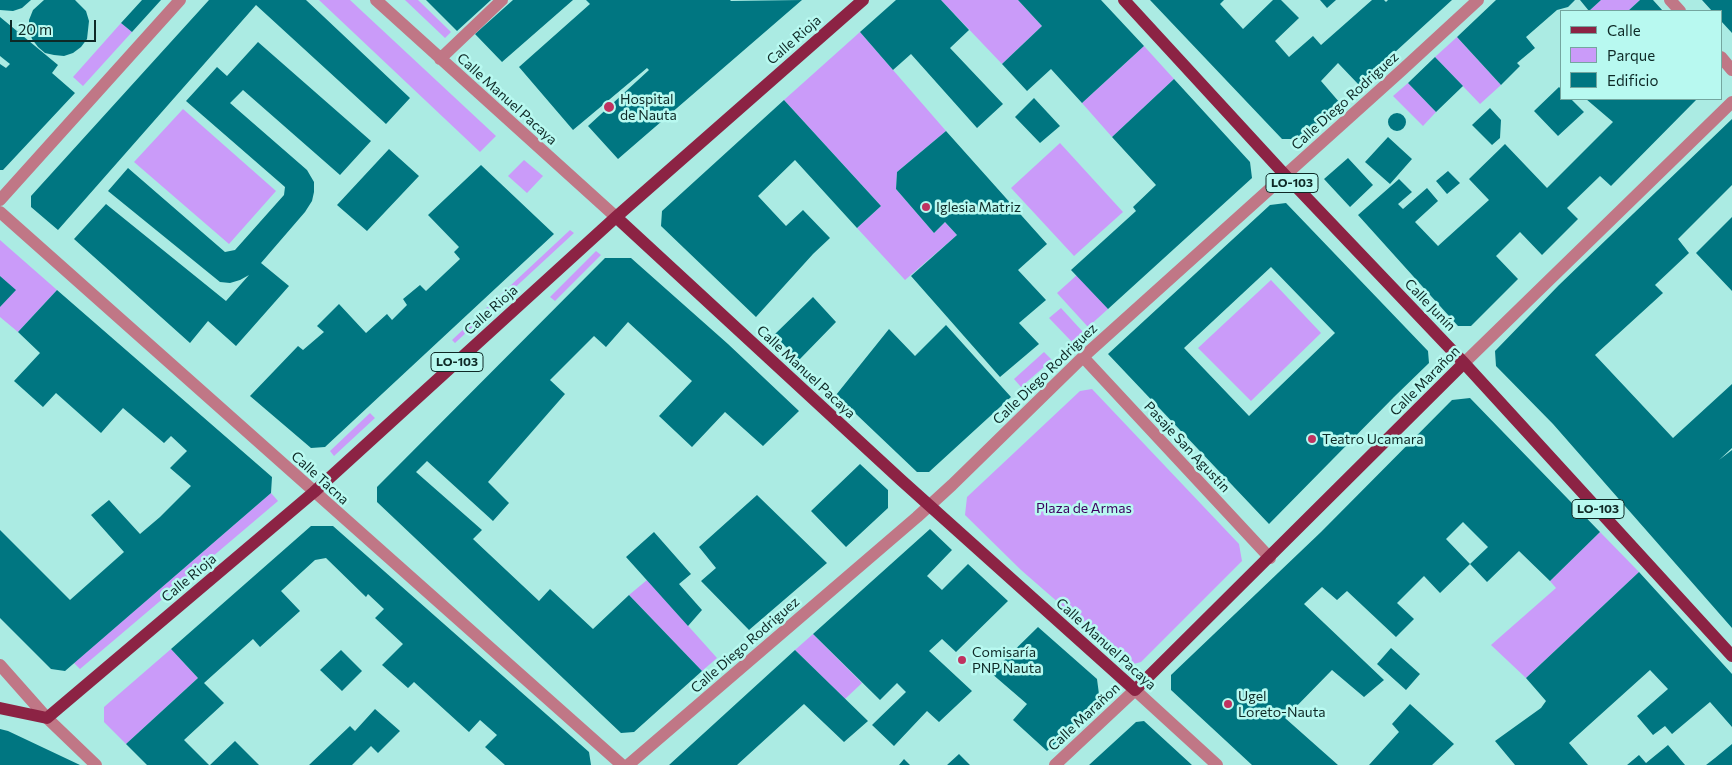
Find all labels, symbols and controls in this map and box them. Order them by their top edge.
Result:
scale bar [12,10,99,42]
legend [1560,10,1722,100]
street label: Calle Rioja [763,12,825,68]
text: 20 m [18,20,52,38]
text: Calle [1607,21,1641,39]
text: Parque [1607,46,1655,64]
street label: Calle Diego Rodriguez [1288,49,1402,153]
street label: Calle Manuel Pacaya [454,50,560,148]
text: Edificio [1607,71,1658,89]
place label: Hospital de Nauta [620,91,677,124]
marker: Hospital de Nauta [602,100,616,114]
road number: LO-103 [1266,174,1318,192]
place label: Iglesia Matriz [936,199,1021,215]
marker: Iglesia Matriz [920,201,932,213]
street label: Calle Junín [1401,276,1459,334]
street label: Calle Rioja [461,282,521,338]
street label: Calle Diego Rodriguez [989,320,1101,428]
street label: Calle Manuel Pacaya [753,322,859,422]
street label: Calle Marañon [1387,343,1463,419]
road number: LO-103 [431,352,483,372]
street label: Pasaje San Agustin [1141,398,1233,496]
place label: Teatro Ucamara [1322,431,1424,447]
marker: Teatro Ucamara [1306,433,1318,445]
street label: Calle Tacna [288,448,352,508]
road number: LO-103 [1572,499,1624,518]
park label: Plaza de Armas [1036,500,1132,516]
street label: Calle Rioja [158,550,220,606]
street label: Calle Diego Rodriguez [687,593,803,697]
street label: Calle Manuel Pacaya [1053,595,1159,693]
place label: Comisaría PNP Nauta [972,644,1042,676]
marker: Comisaría PNP Nauta [956,654,968,666]
street label: Calle Marañon [1045,680,1123,754]
place label: Ugel Loreto-Nauta [1238,688,1326,720]
marker: Ugel Loreto-Nauta [1222,698,1234,710]

